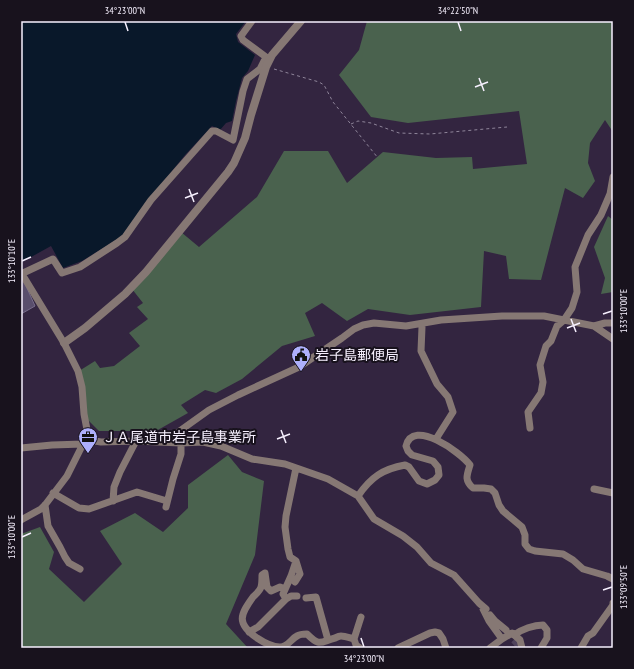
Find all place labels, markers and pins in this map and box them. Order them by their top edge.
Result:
public building icon: 岩子島郵便局 [290,344,312,372]
place label: 岩子島郵便局 [315,346,399,364]
office icon: ＪＡ尾道市岩子島事業所 [77,426,99,454]
place label: ＪＡ尾道市岩子島事業所 [102,428,256,446]

